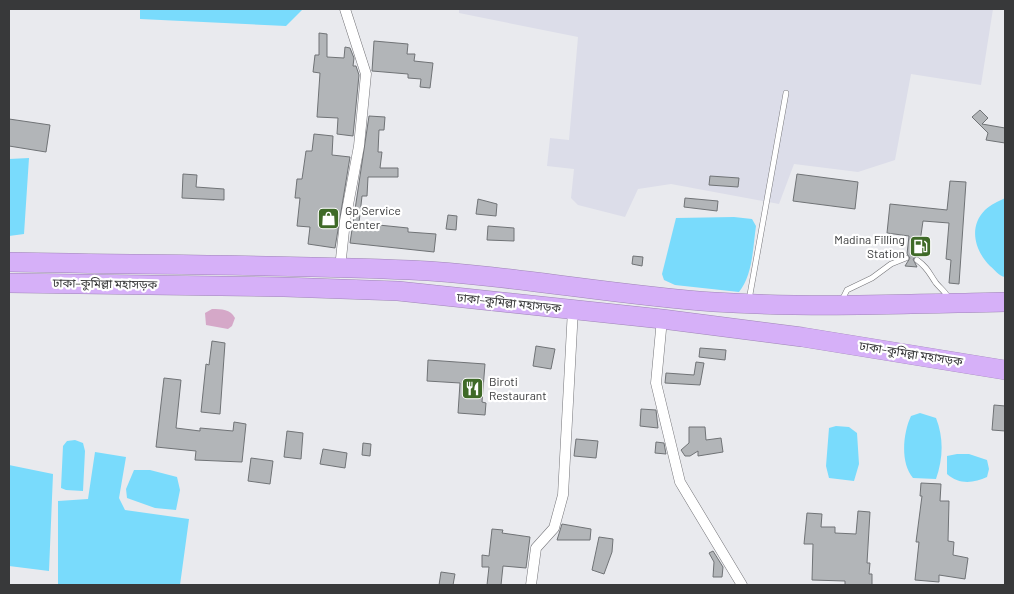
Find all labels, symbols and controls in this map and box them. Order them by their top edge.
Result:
place label: Gp Service Center [345,203,401,231]
shop icon: Gp Service Center [317,206,341,230]
place label: Madina Filling Station [834,232,905,260]
fuel station icon: Madina Filling Station [909,235,933,259]
street label: ঢাকা–কুমিল্লা মহাসড়ক [52,275,158,293]
street label: ঢাকা–কুমিল্লা মহাসড়ক [455,289,562,316]
street label: ঢাকা–কুমিল্লা মহাসড়ক [857,338,964,370]
place label: Biroti Restaurant [489,374,547,402]
restaurant icon: Biroti Restaurant [461,377,485,401]

